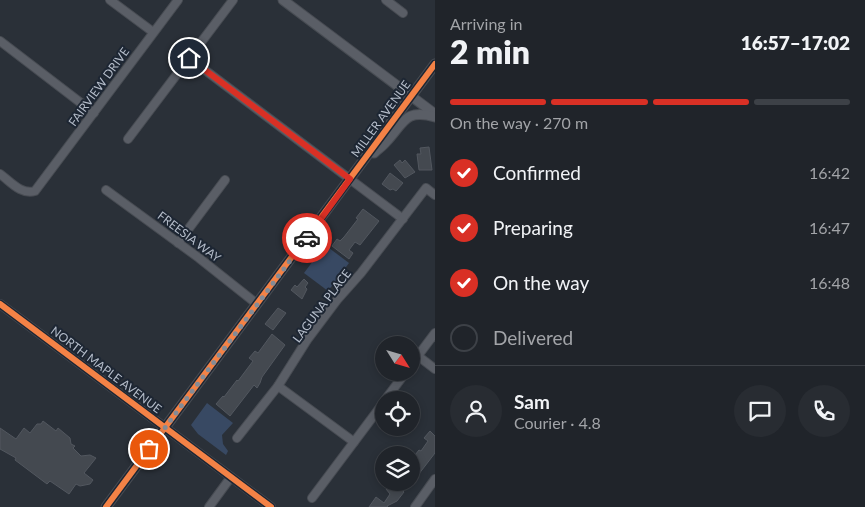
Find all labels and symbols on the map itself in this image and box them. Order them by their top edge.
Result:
pin [168,37,210,79]
street label: FAIRVIEW DRIVE [65,44,132,129]
street label: MILLER AVENUE [348,77,414,160]
street label: FREESIA WAY [155,208,224,266]
courier [282,213,332,263]
street label: LAGUNA PLACE [289,266,354,345]
street label: NORTH MAPLE AVENUE [48,323,165,416]
north arrow [375,336,420,381]
pin [128,428,170,470]

